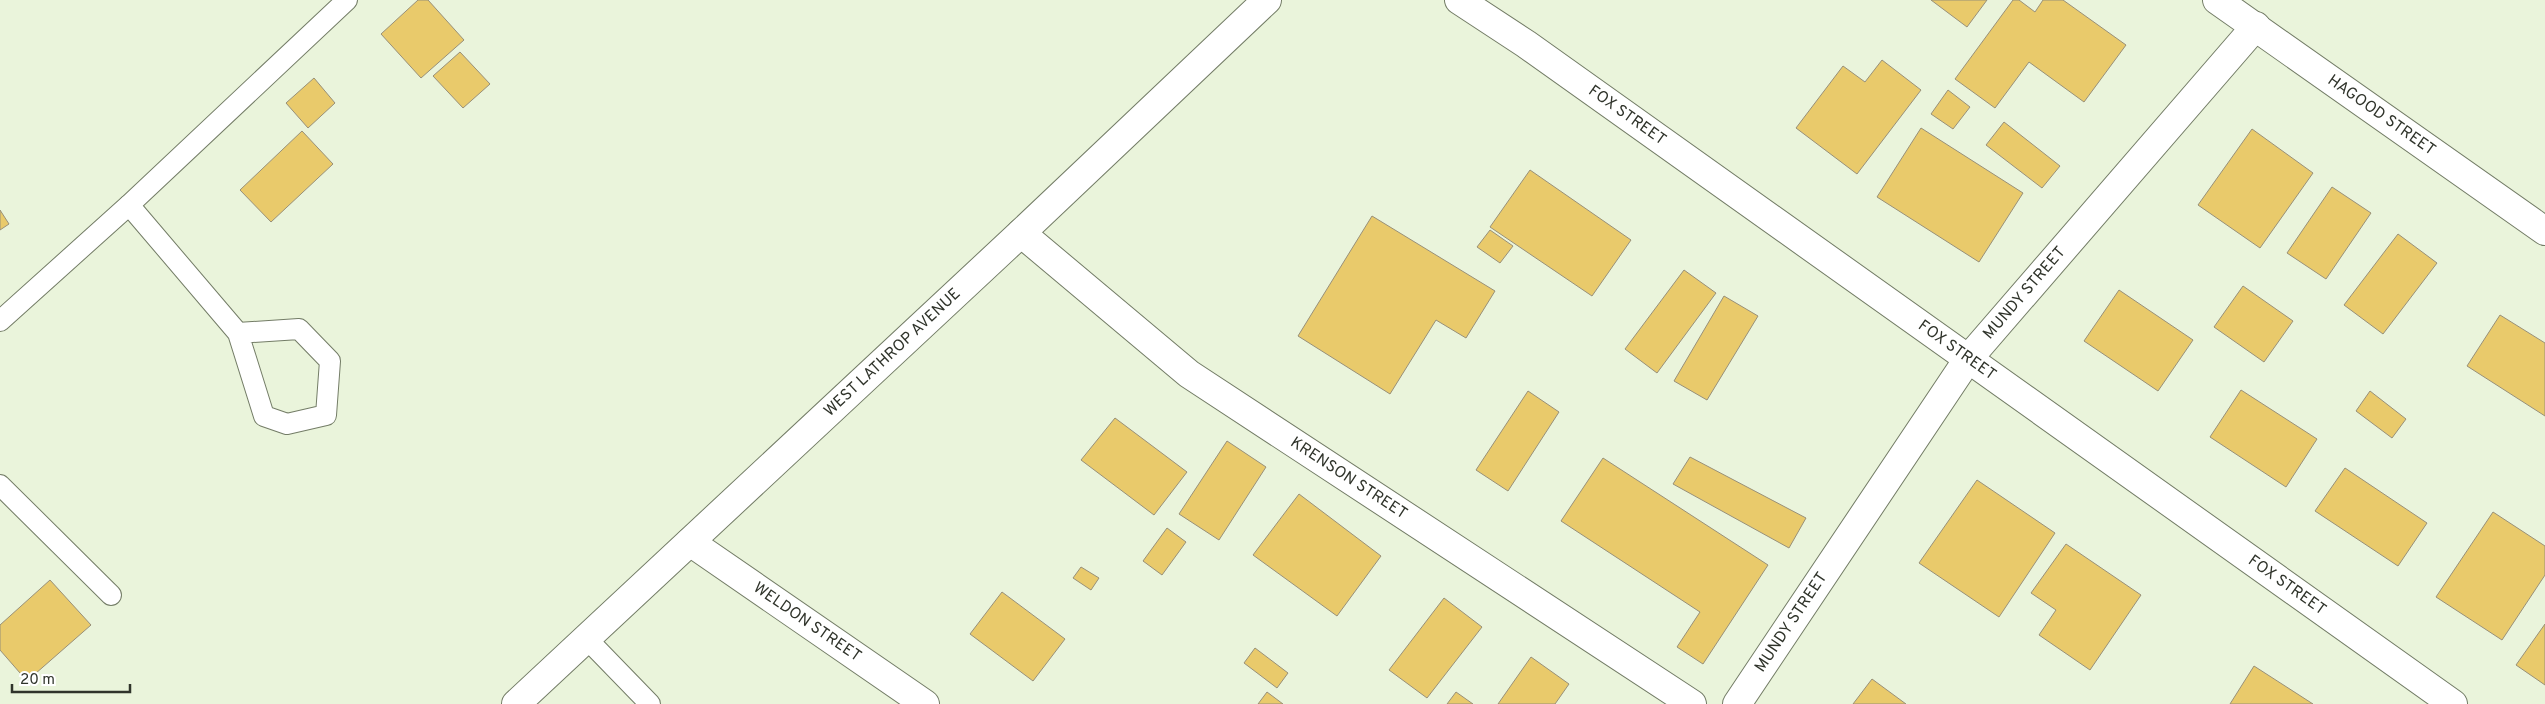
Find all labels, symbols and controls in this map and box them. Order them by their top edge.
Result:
street label: HAGOOD STREET [2323,71,2439,161]
street label: FOX STREET [1584,81,1670,150]
street label: MUNDY STREET [1979,243,2070,344]
street label: WEST LATHROP AVENUE [820,284,965,421]
street label: FOX STREET [1914,316,2000,385]
street label: KRENSON STREET [1286,433,1411,524]
street label: FOX STREET [2244,551,2330,620]
street label: MUNDY STREET [1751,569,1832,676]
street label: WELDON STREET [749,578,865,667]
scale bar [12,662,130,694]
text: 20 m [20,671,55,690]

